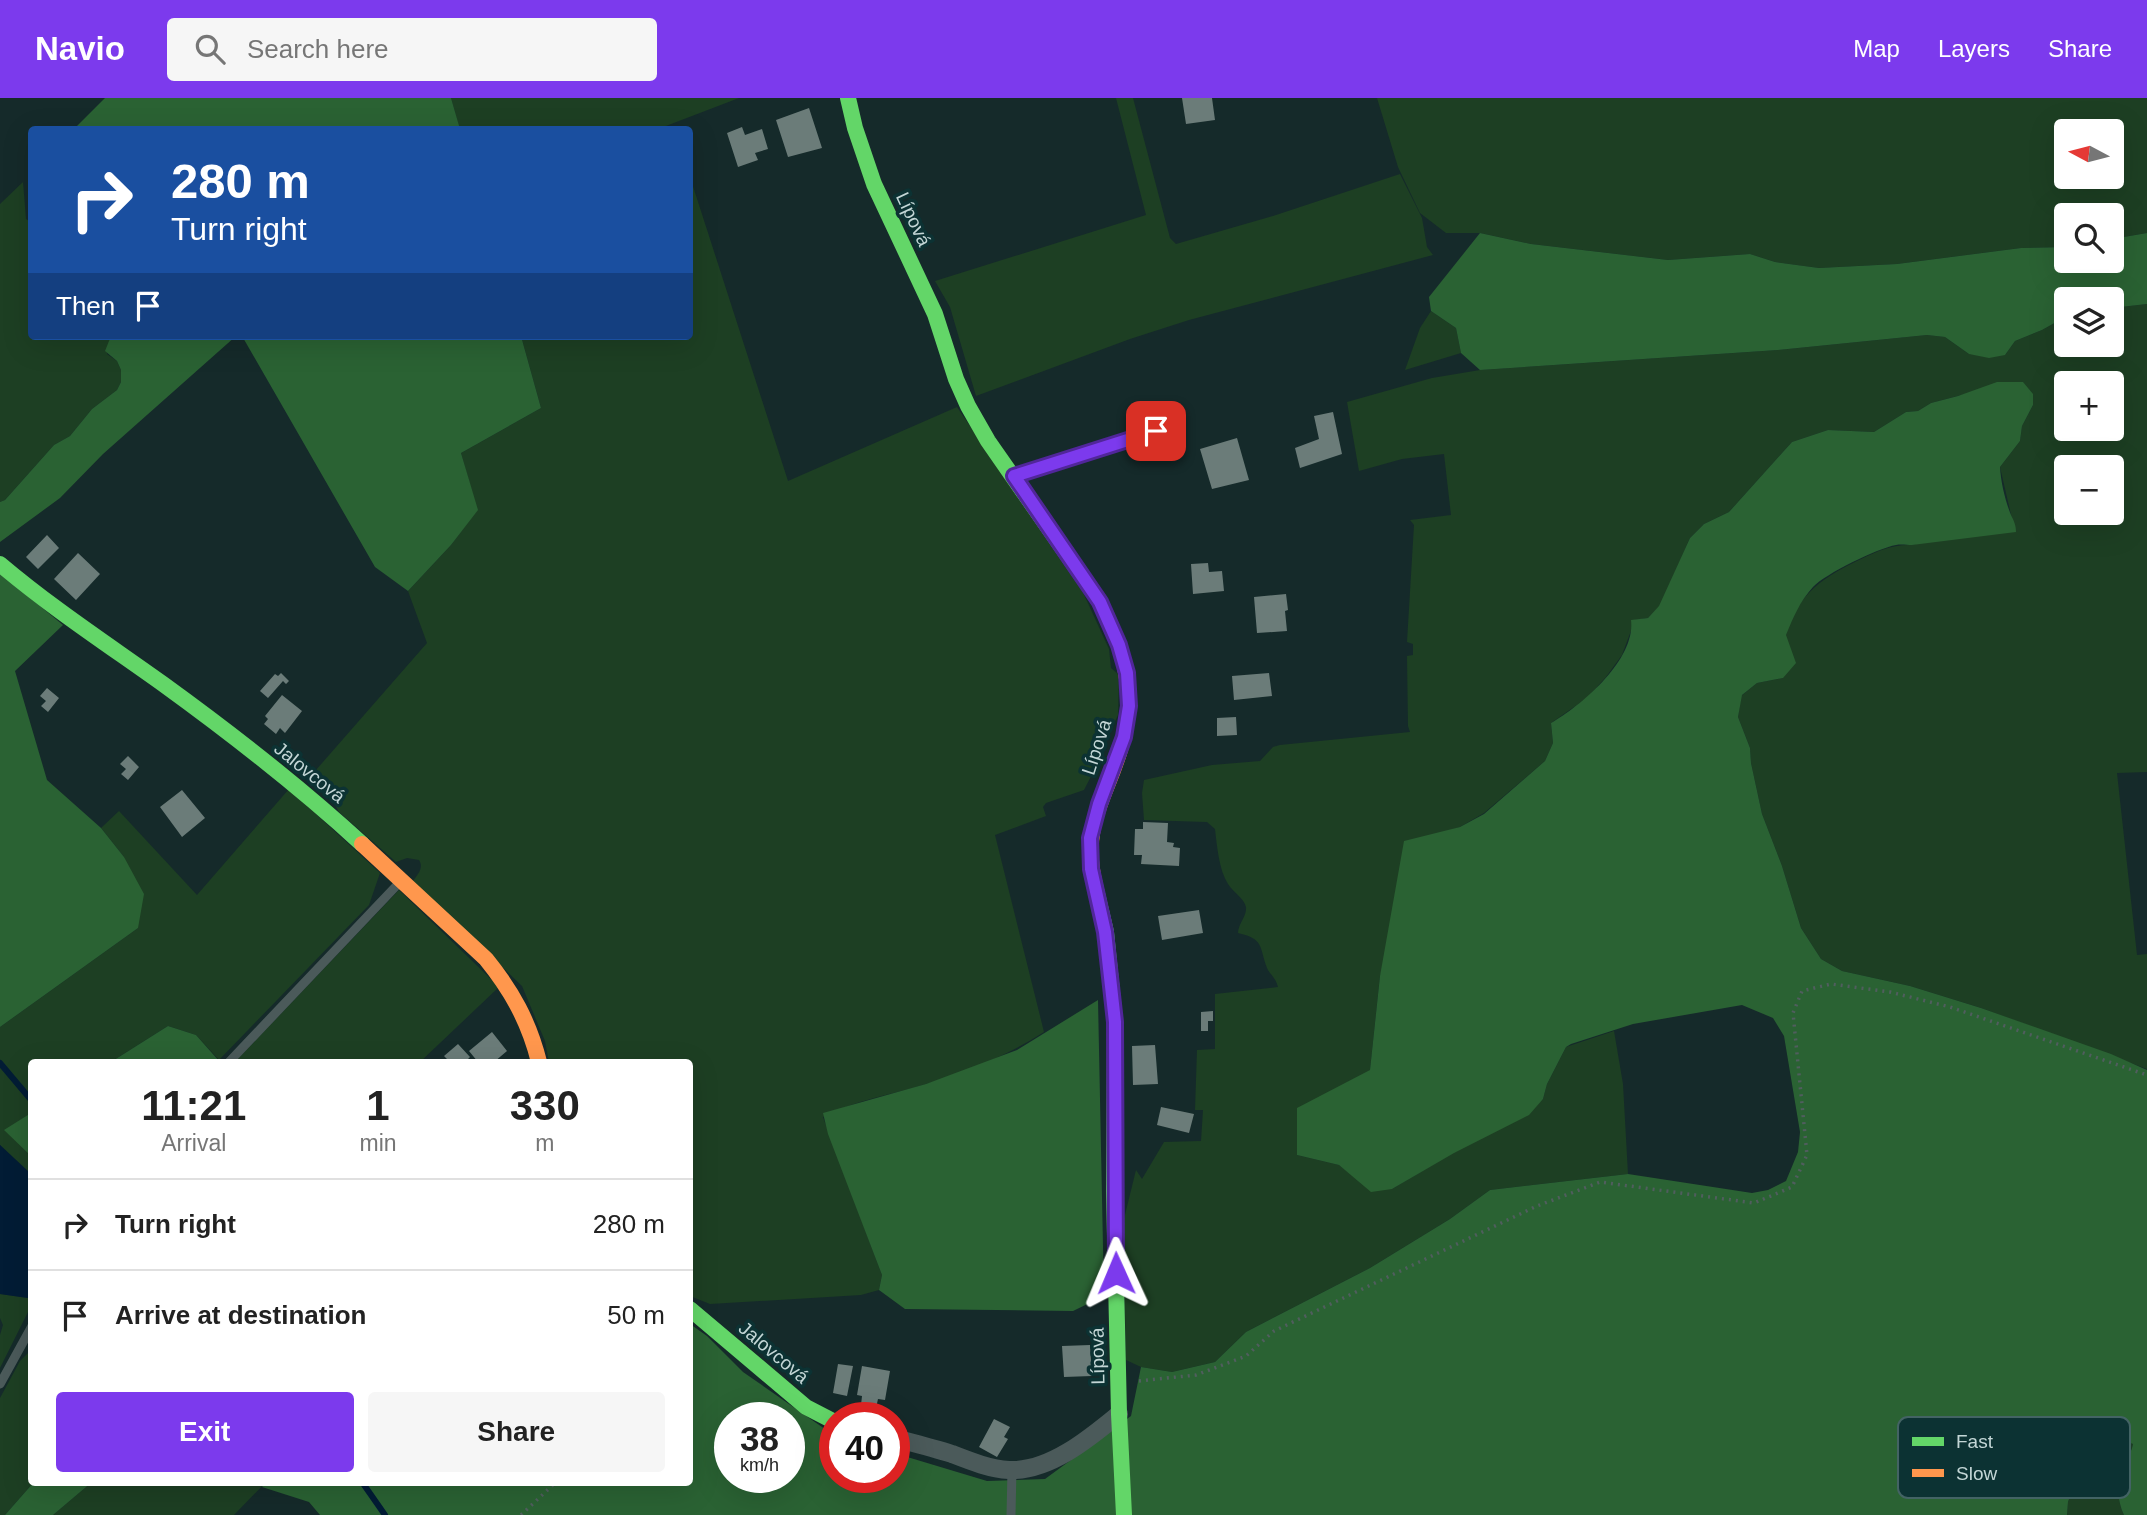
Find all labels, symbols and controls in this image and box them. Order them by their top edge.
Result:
search box [167,18,657,81]
text: Navio [35,30,125,67]
icon: search [191,30,229,68]
text: Search here [247,34,389,64]
text: Map [1853,35,1900,62]
text: Layers [1938,35,2010,62]
text: Share [2048,35,2112,62]
north arrow [2054,119,2124,189]
map controls [2054,119,2124,525]
icon: right [56,154,147,245]
text: 280 m [171,154,310,208]
street label: Lípová [892,189,935,250]
button: search [2054,203,2124,273]
text: Turn right [171,211,307,247]
icon: arrive [129,287,167,325]
button: layers [2054,287,2124,357]
text: Then [56,291,115,321]
button: + [2054,371,2124,441]
pin [1126,401,1186,461]
icon: arrive [1137,412,1175,450]
button: − [2054,455,2124,525]
street label: Lípová [1078,716,1115,778]
street label: Jalovcová [270,738,349,807]
text: 11:21 [141,1082,246,1129]
text: 1 [366,1082,390,1129]
text: 330 [510,1082,580,1129]
text: Arrival [161,1130,226,1156]
text: min [359,1130,397,1156]
text: m [535,1130,554,1156]
icon: right [56,1206,94,1244]
text: Turn right [115,1209,236,1239]
text: 280 m [593,1209,665,1239]
position arrow [1079,1236,1153,1310]
icon: arrive [56,1297,94,1335]
text: Arrive at destination [115,1300,366,1330]
text: 50 m [607,1300,665,1330]
street label: Jalovcová [735,1317,813,1388]
street label: Lípová [1086,1327,1108,1385]
button: Exit [56,1392,354,1472]
button: Share [368,1392,665,1472]
speed limit sign: 40 [819,1402,910,1493]
legend [1898,1417,2130,1498]
text: 38 [740,1419,779,1458]
text: Fast [1956,1431,1994,1452]
text: km/h [740,1455,779,1475]
text: Slow [1956,1463,1997,1484]

